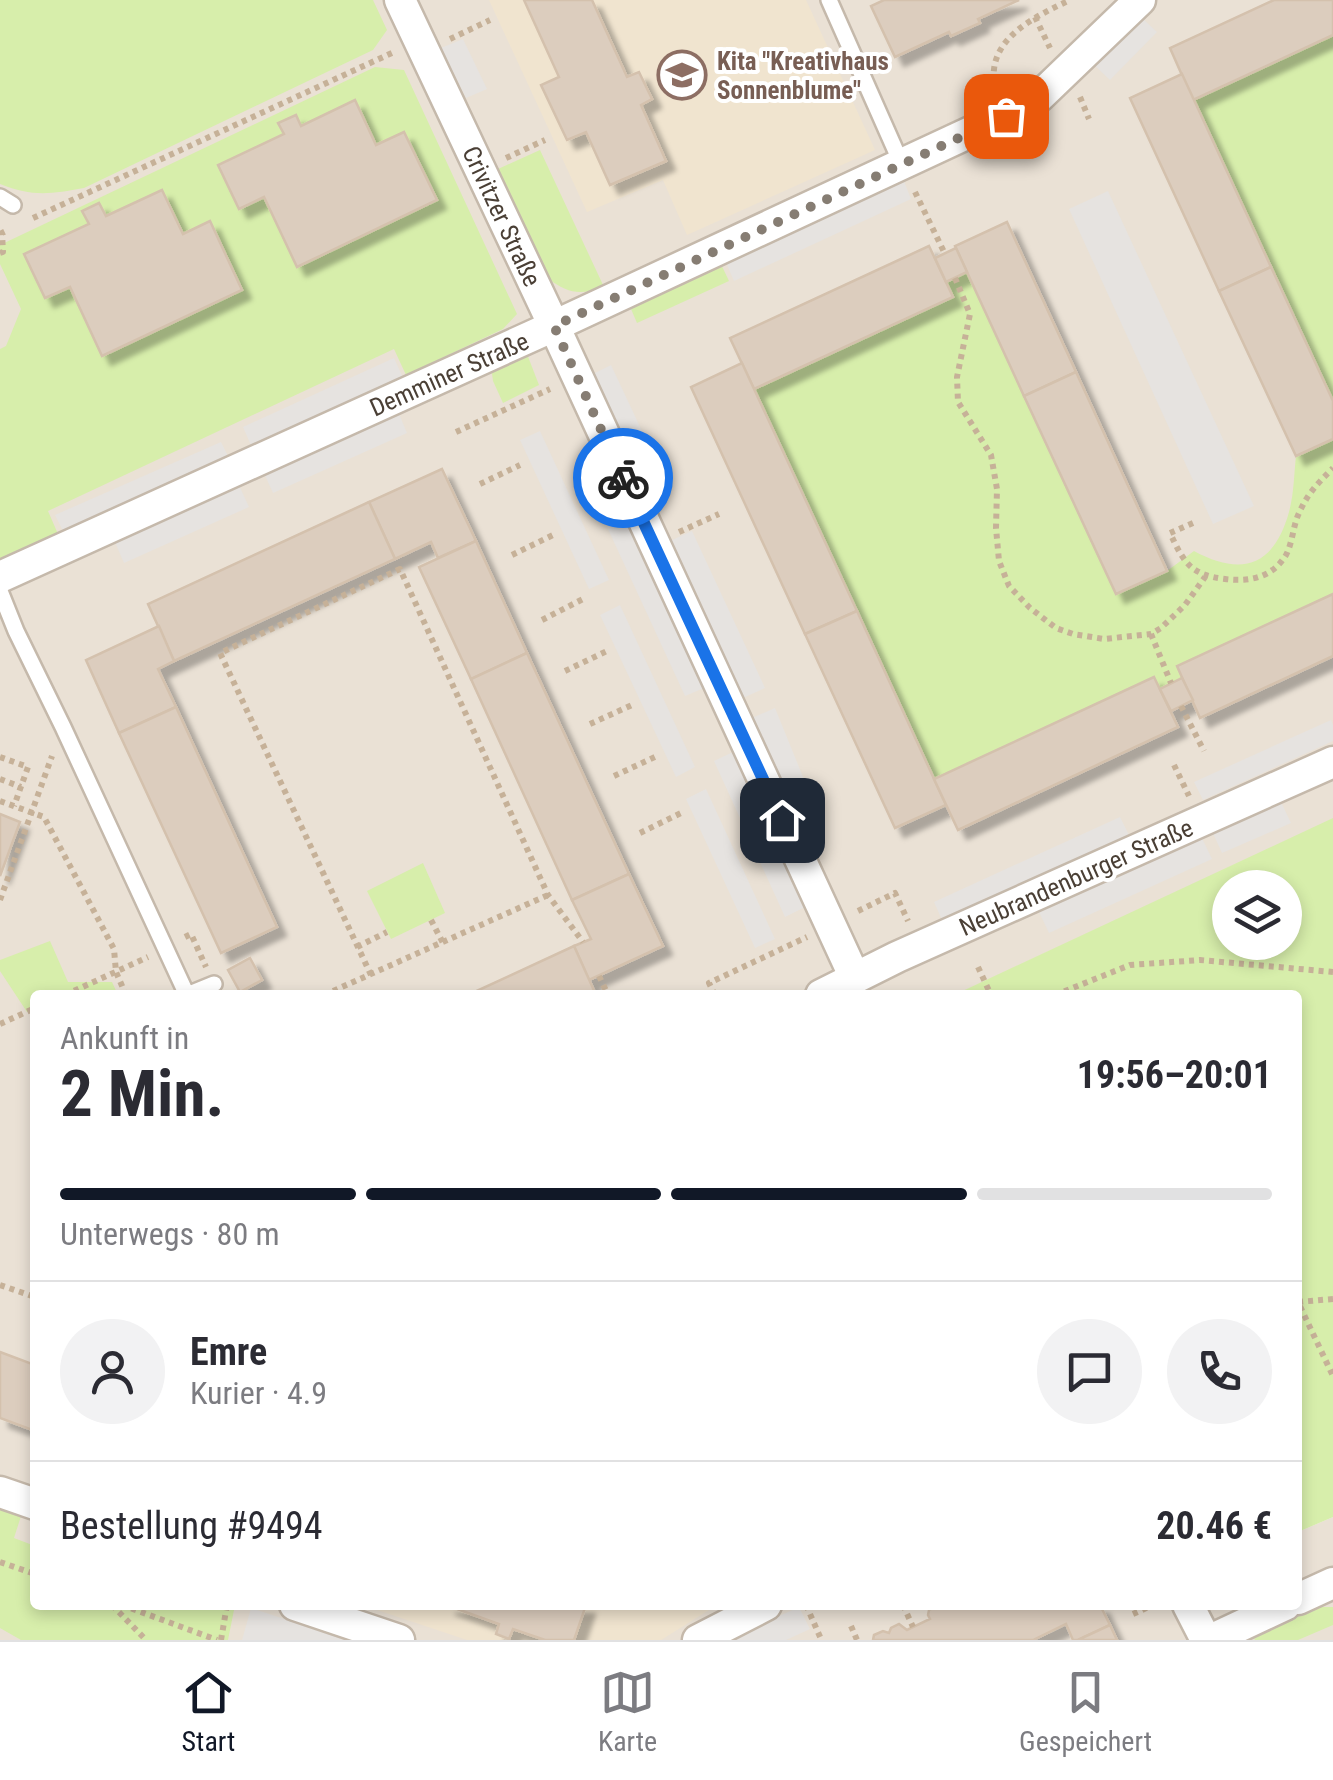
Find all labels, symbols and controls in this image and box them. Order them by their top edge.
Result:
place label: Kita "Kreativhaus Sonnenblume" [717,47,889,105]
school or university icon: Kita "Kreativhaus Sonnenblume" [656,49,708,101]
pin [964,74,1049,159]
icon: bag [979,89,1034,144]
street label: Crivitzer Straße [456,141,547,291]
street label: Demminer Straße [365,326,533,422]
courier [573,428,673,528]
icon: bike [596,451,651,506]
pin [740,778,825,863]
icon: home [755,793,810,848]
street label: Neubrandenburger Straße [955,813,1197,942]
map controls [1212,870,1302,960]
button: layers [1212,870,1302,960]
text: Ankunft in [60,1019,189,1057]
text: 19:56–20:01 [1077,1053,1272,1097]
text: 2 Min. [60,1056,224,1132]
text: Unterwegs · 80 m [60,1215,280,1253]
button: person [60,1319,165,1424]
button: chat [1037,1319,1142,1424]
button: phone [1167,1319,1272,1424]
text: Emre [190,1330,267,1374]
text: Kurier · 4.9 [190,1374,327,1412]
text: Bestellung #9494 [60,1504,322,1548]
text: 20.46 € [1156,1504,1272,1548]
tab: Start [181,1665,236,1758]
tab: Karte [598,1665,657,1758]
tab: Gespeichert [1019,1665,1152,1758]

